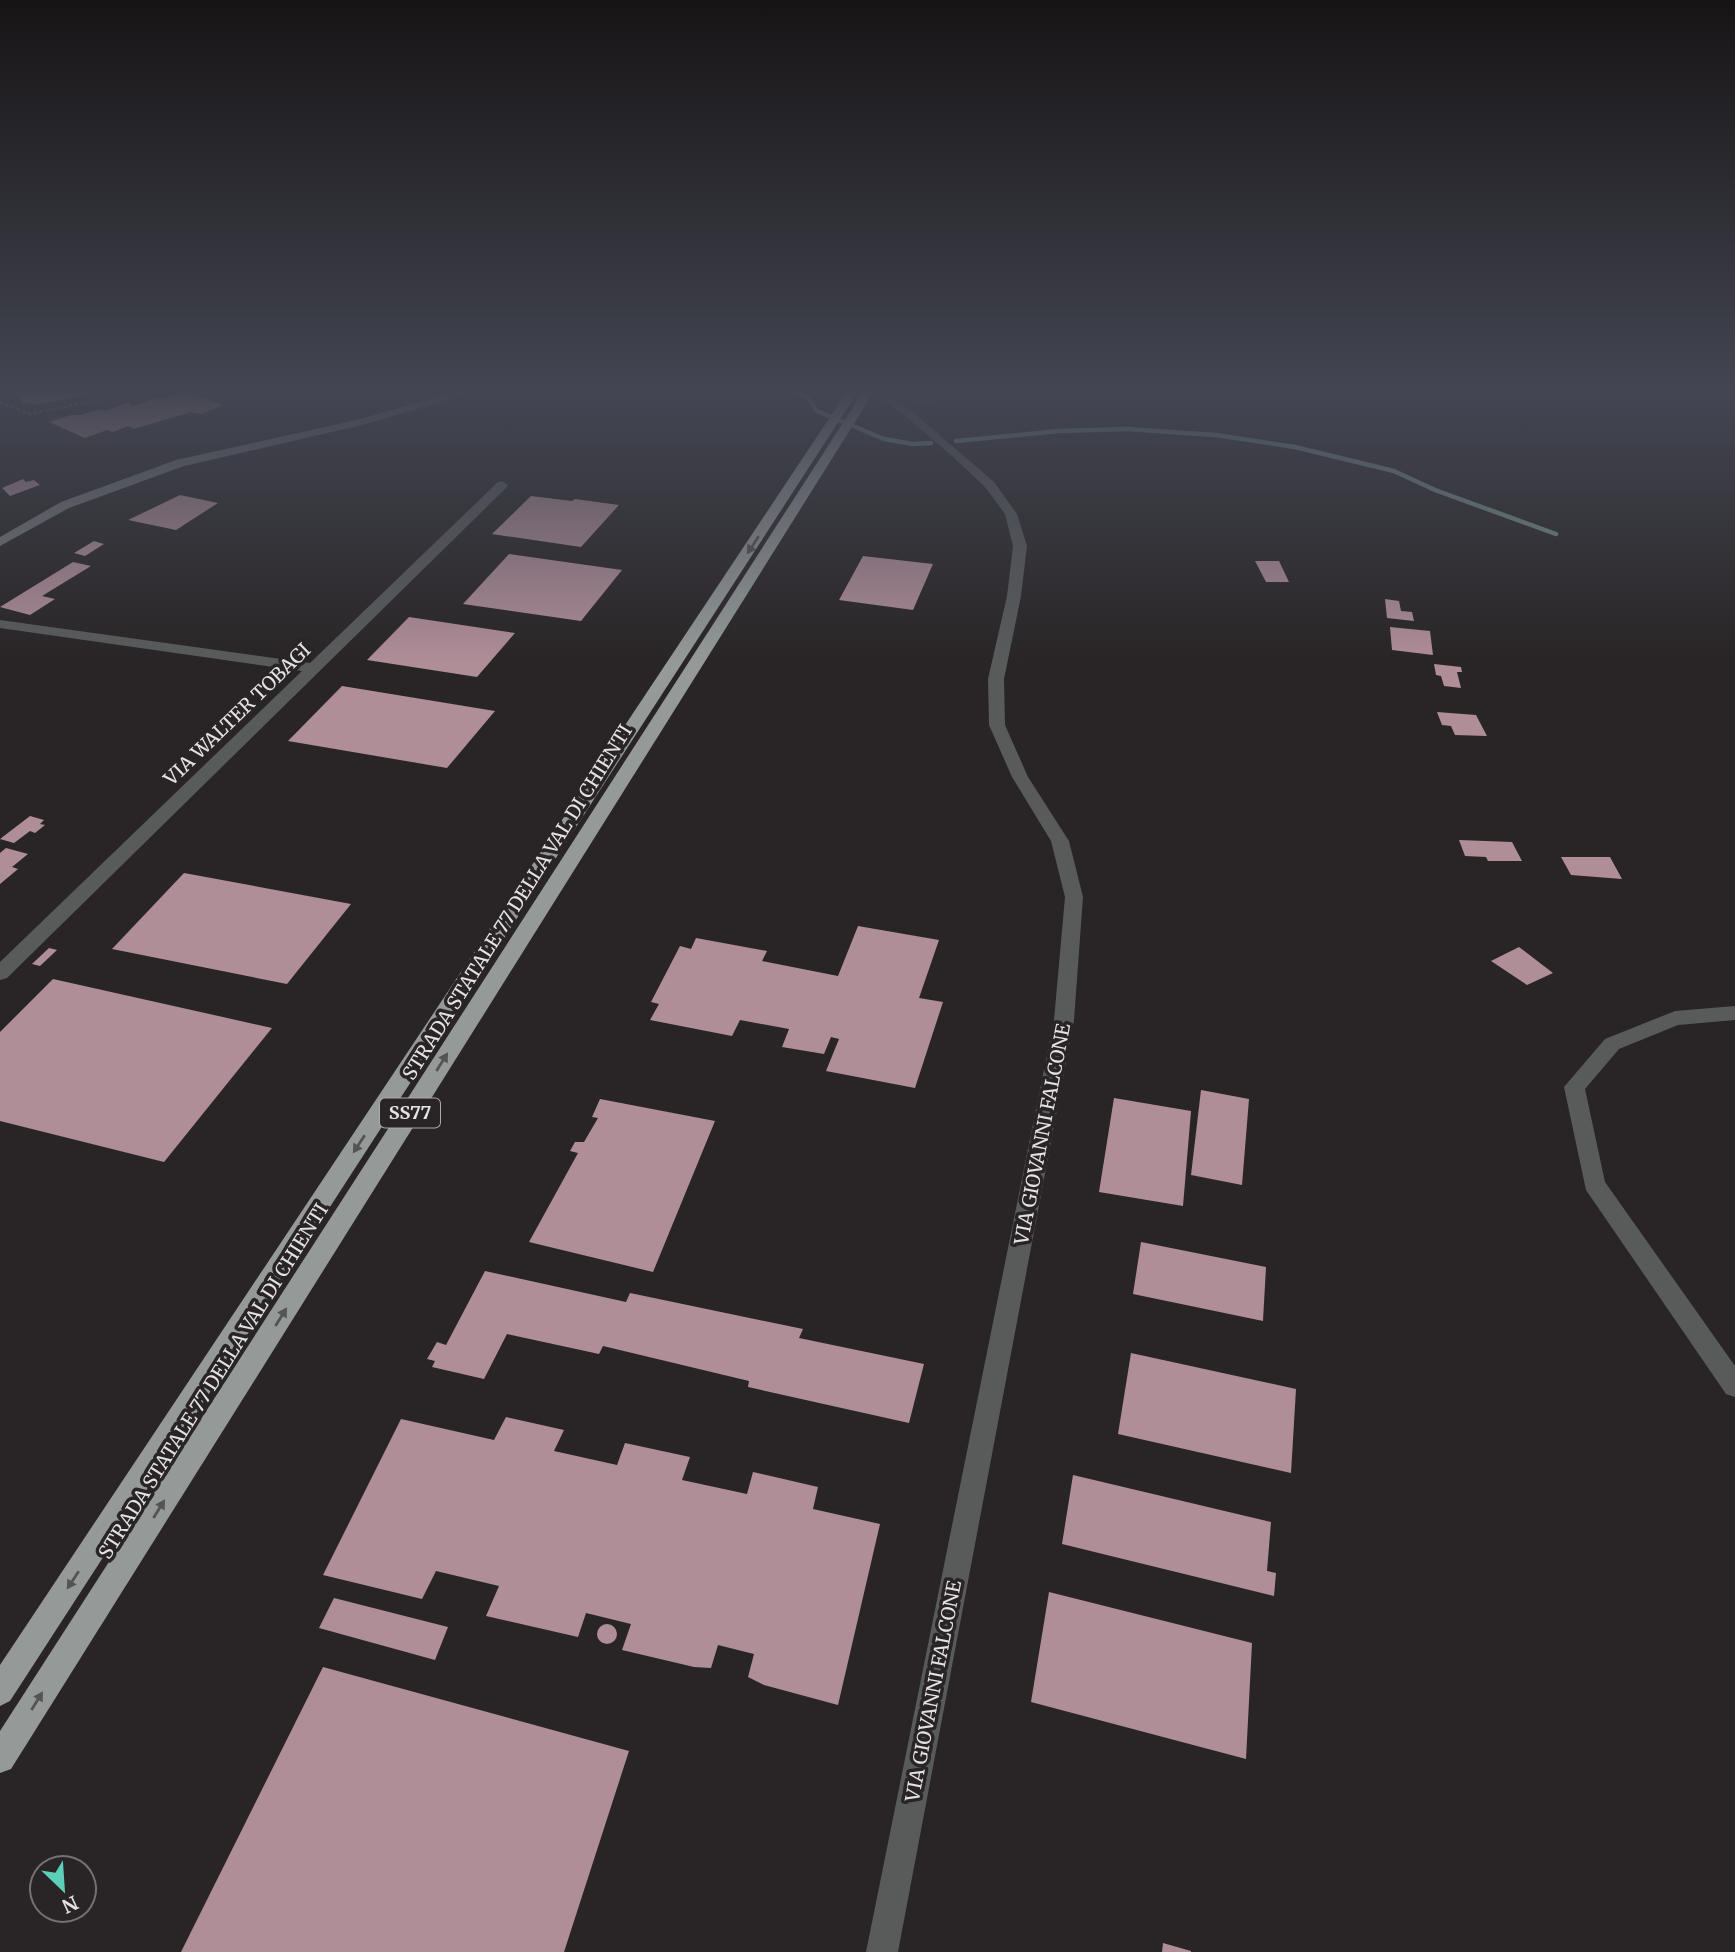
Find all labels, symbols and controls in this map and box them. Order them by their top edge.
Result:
one-way arrow [747,535,760,554]
street label: VIA WALTER TOBAGI [158,638,315,791]
street label: STRADA STATALE 77 DELLA VAL DI CHIENTI [397,720,637,1084]
street label: VIA GIOVANNI FALCONE [1009,1021,1075,1248]
one-way arrow [436,1053,449,1072]
road number: SS77 [380,1098,440,1128]
one-way arrow [353,1135,366,1154]
street label: STRADA STATALE 77 DELLA VAL DI CHIENTI [93,1199,333,1563]
one-way arrow [274,1307,287,1326]
one-way arrow [152,1499,165,1518]
one-way arrow [66,1571,80,1589]
street label: VIA GIOVANNI FALCONE [900,1578,966,1805]
one-way arrow [30,1691,43,1710]
north arrow [28,1854,98,1924]
text: N [58,1890,82,1918]

